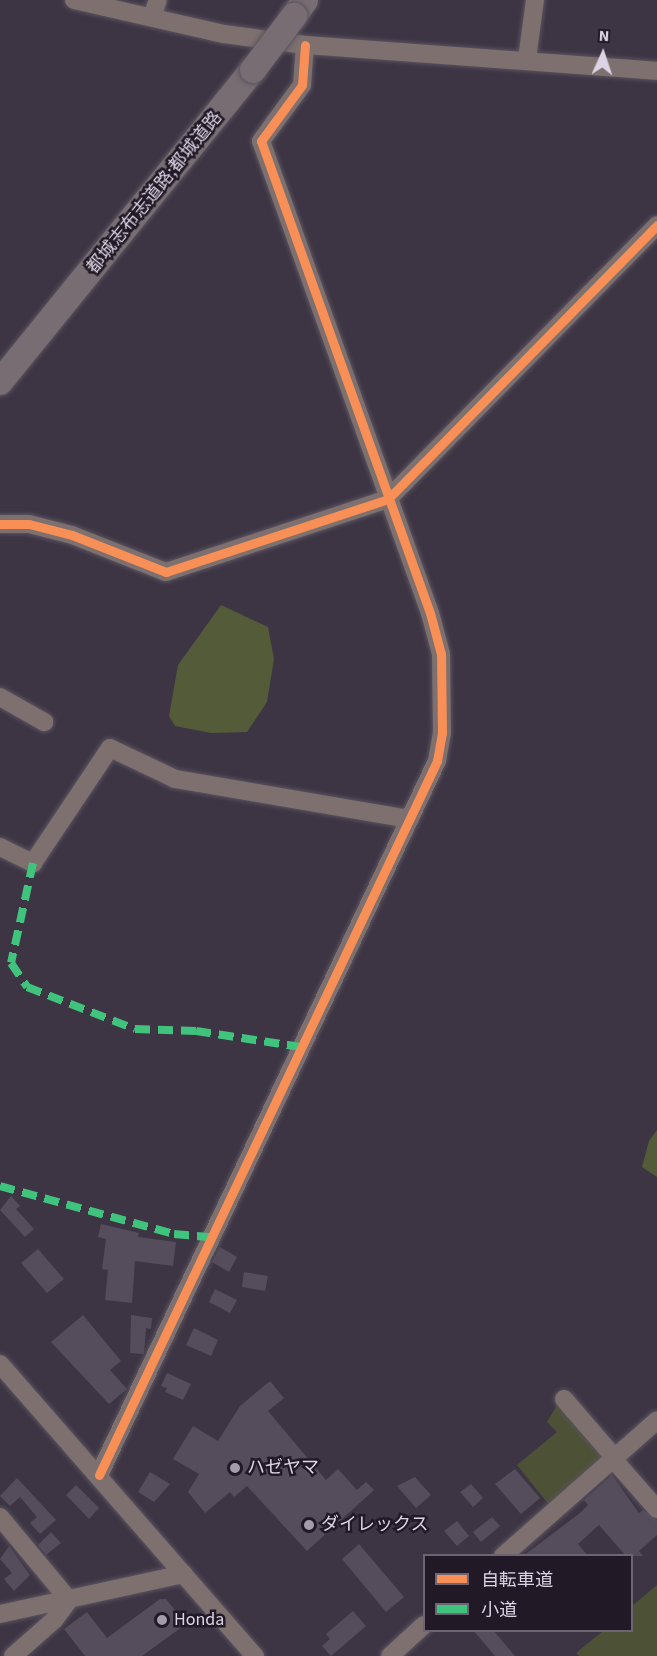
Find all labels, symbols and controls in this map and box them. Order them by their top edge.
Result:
north arrow [573,24,633,84]
text: N [598,25,610,47]
street label: 都城志布志道路;都城道路 [83,108,227,278]
place label: ハゼヤマ [247,1457,319,1479]
marker: ハゼヤマ [228,1461,242,1475]
place label: ダイレックス [321,1514,429,1536]
marker: ダイレックス [302,1518,316,1532]
legend [423,1554,633,1632]
text: 自転車道 [481,1568,553,1593]
text: 小道 [481,1598,517,1623]
place label: Honda [174,1609,224,1631]
marker: Honda [155,1613,169,1627]

